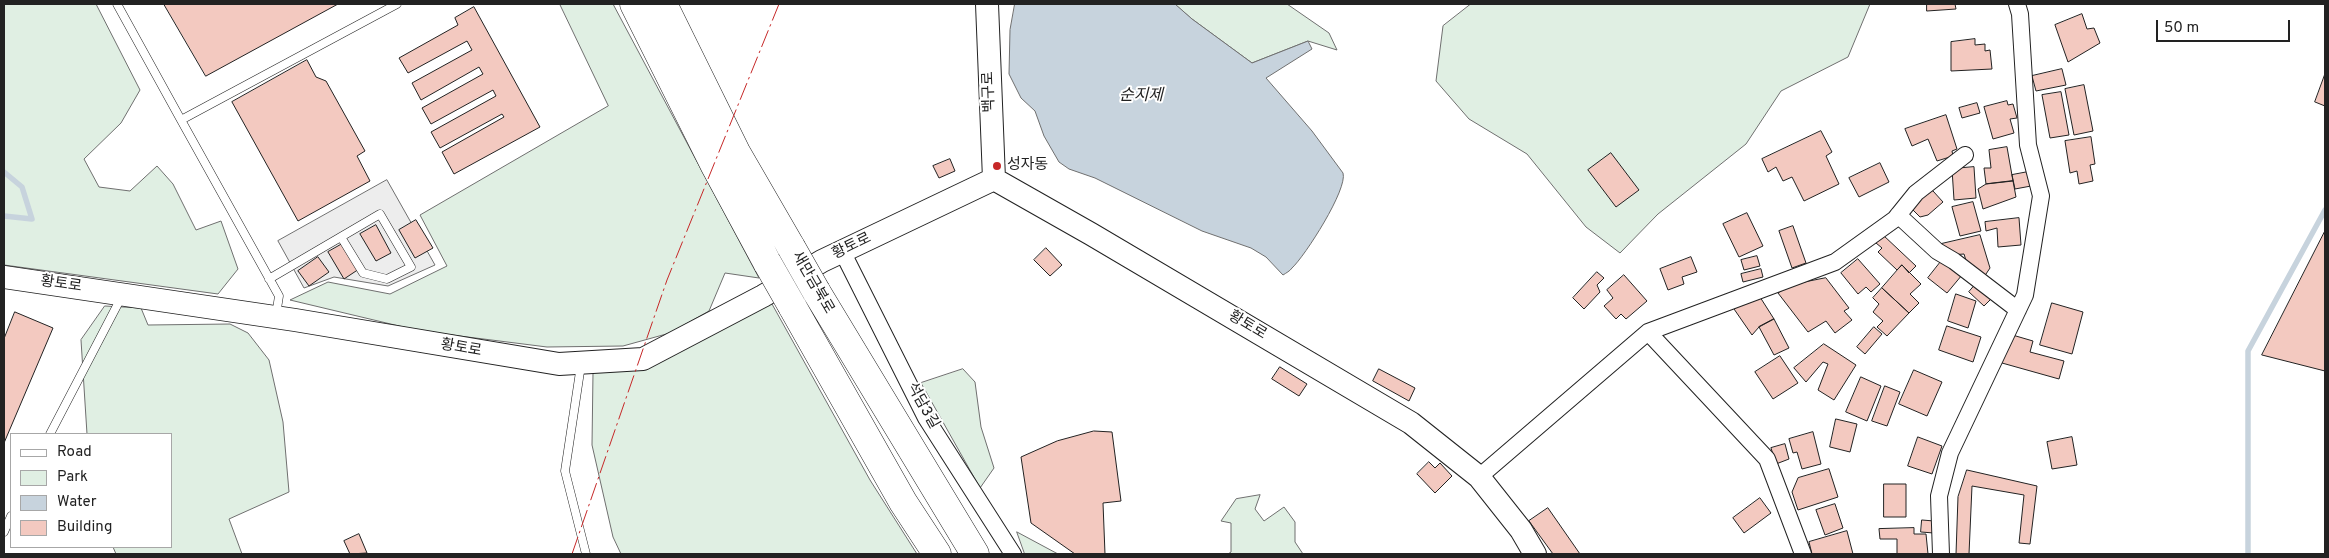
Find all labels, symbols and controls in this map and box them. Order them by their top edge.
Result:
scale bar [2159,10,2293,42]
text: 50 m [2164,19,2199,38]
street label: 백구로 [980,71,1000,113]
water label: 순지제 [1119,87,1163,107]
place label: 성자동 [1007,157,1048,175]
marker: 성자동 [991,160,1003,172]
street label: 황토로 [829,230,875,264]
street label: 새만금북로 [787,249,837,317]
street label: 황토로 [39,273,83,297]
street label: 황토로 [1225,308,1269,344]
street label: 황토로 [439,337,483,361]
street label: 석담3길 [902,380,942,432]
legend [10,433,172,548]
text: Road [57,443,92,462]
text: Park [57,468,88,487]
text: Water [57,493,96,512]
text: Building [57,518,112,537]

